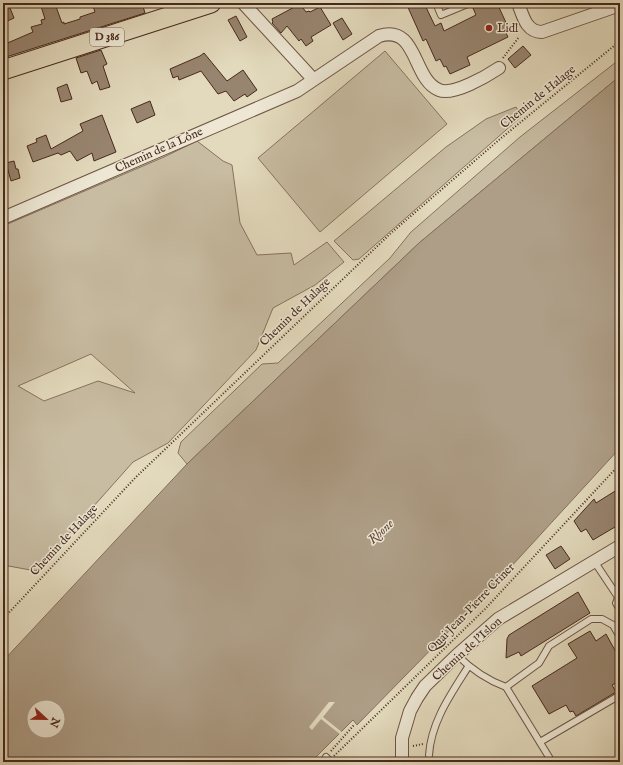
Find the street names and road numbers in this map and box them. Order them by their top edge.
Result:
road number: D 386 [90,28,124,46]
street label: Chemin de Halage [497,62,579,132]
street label: Chemin de la Lône [113,124,206,176]
street label: Chemin de Halage [257,274,334,350]
street label: Chemin de Halage [27,501,101,579]
street label: Quai Jean-Pierre Criner [424,559,519,657]
street label: Chemin de l'Islon [429,613,505,684]

